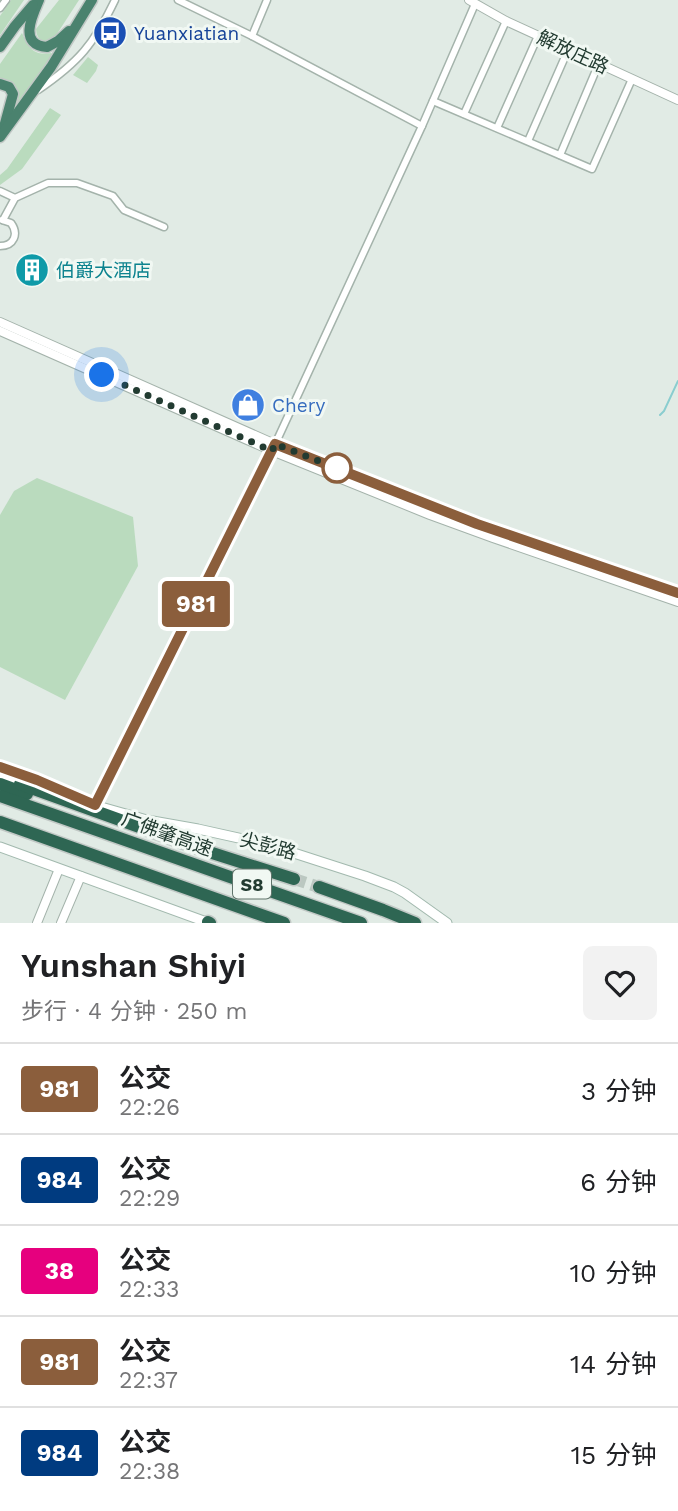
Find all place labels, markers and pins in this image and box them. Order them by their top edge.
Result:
bus stop icon: Yuanxiatian [91,14,129,52]
place label: Yuanxiatian [134,22,239,45]
building icon: 伯爵大酒店 [13,251,51,289]
place label: 伯爵大酒店 [56,259,151,282]
shop icon: Chery [229,386,267,424]
place label: Chery [272,394,326,417]
unlabelled marker [322,453,352,483]

